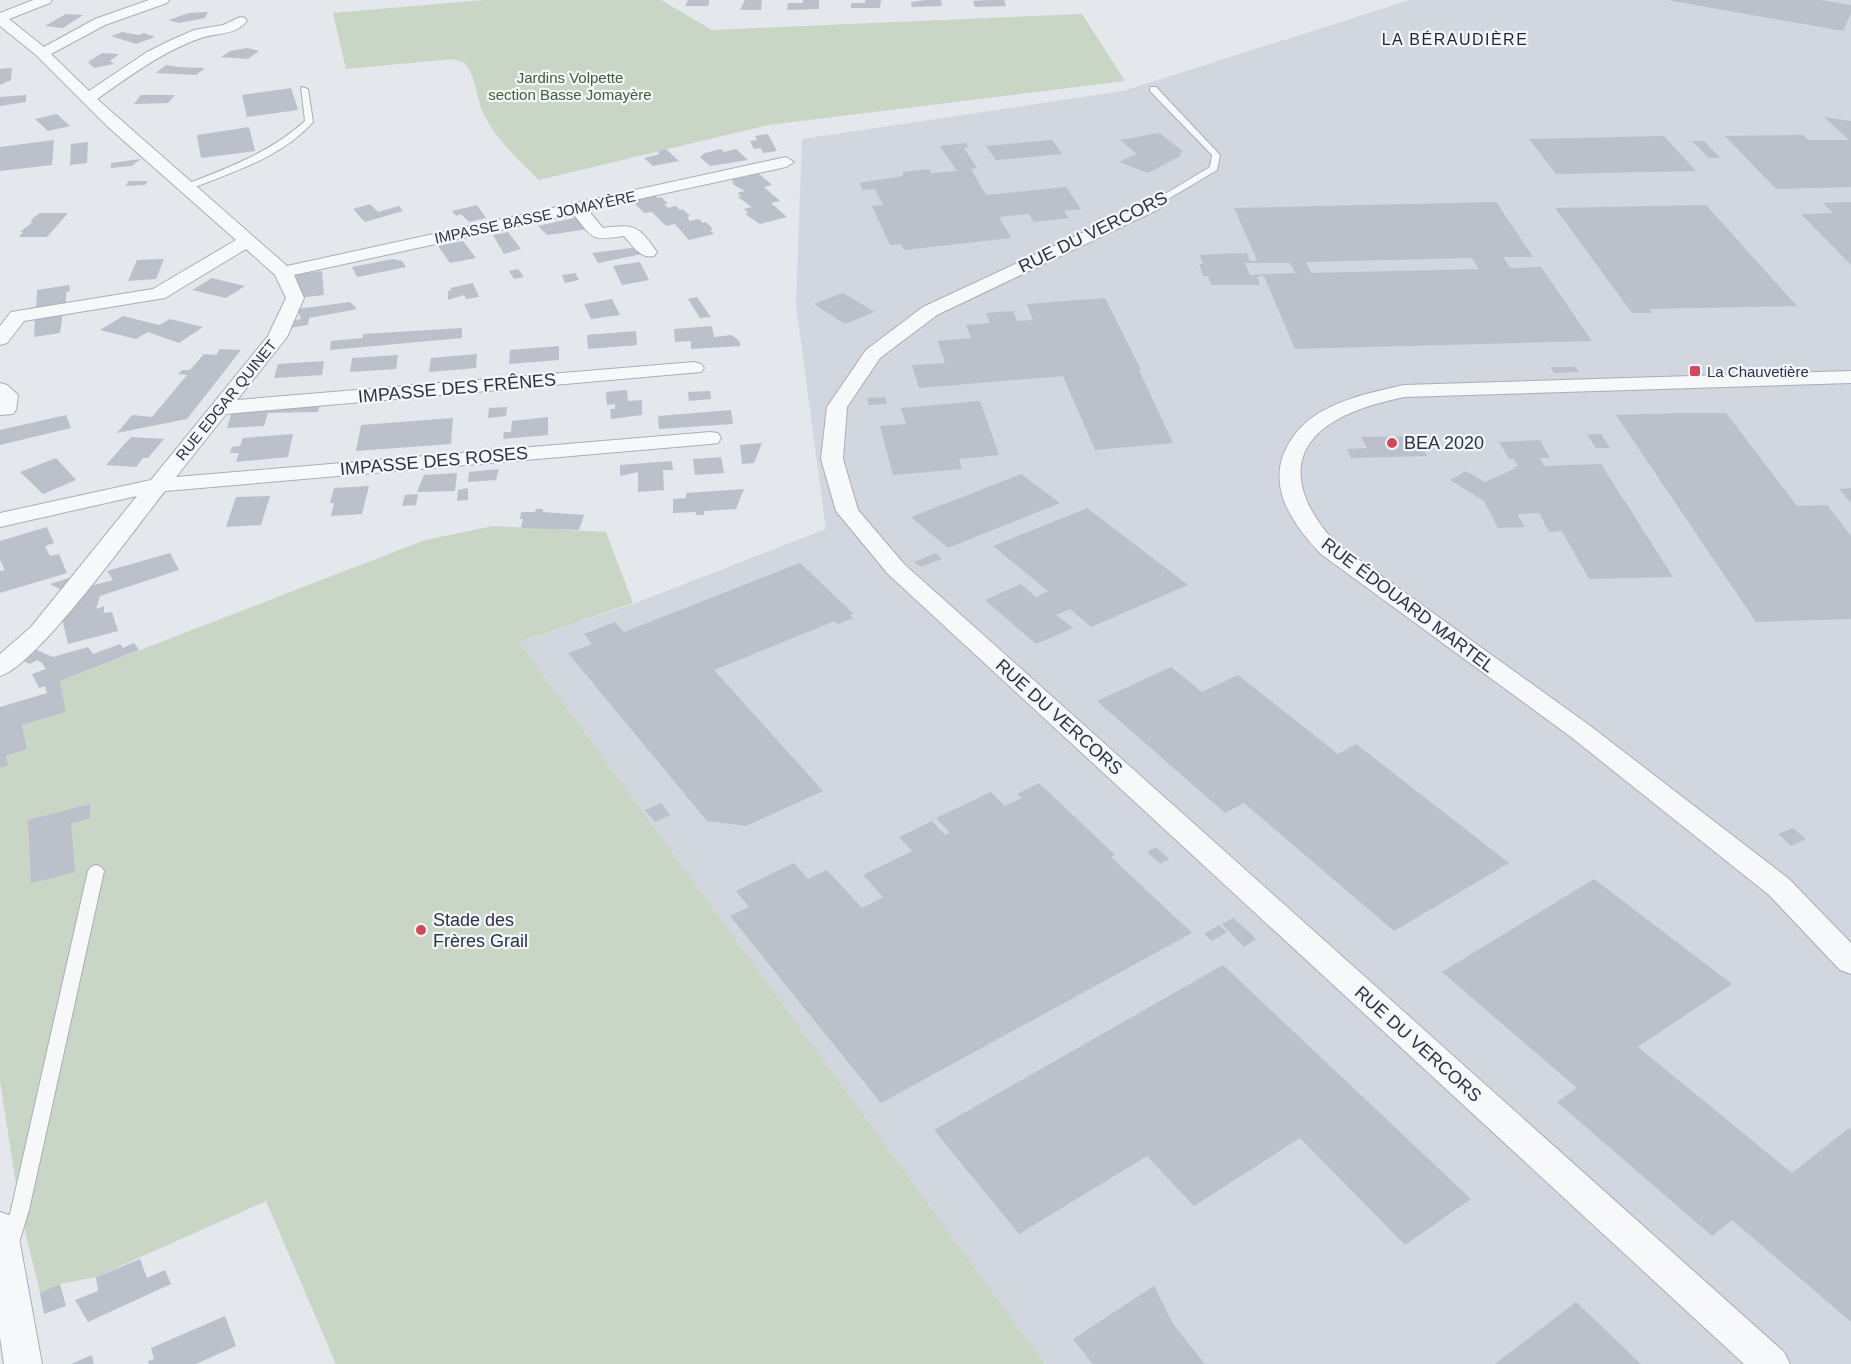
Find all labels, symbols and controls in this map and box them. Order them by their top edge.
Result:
district label: LA BÉRAUDIÈRE [1382,30,1528,48]
park label: Jardins Volpette section Basse Jomayère [488,69,652,103]
street label: IMPASSE BASSE JOMAYÈRE [433,187,637,247]
street label: RUE DU VERCORS [1015,187,1171,277]
street label: RUE EDGAR QUINET [172,336,280,464]
place label: La Chauvetière [1707,363,1809,380]
marker: La Chauvetière [1688,364,1702,378]
street label: IMPASSE DES FRÊNES [357,369,557,407]
place label: BEA 2020 [1404,433,1484,453]
marker: BEA 2020 [1385,436,1399,450]
street label: IMPASSE DES ROSES [339,443,529,479]
street label: RUE ÉDOUARD MARTEL [1318,534,1498,676]
street label: RUE DU VERCORS [992,655,1126,779]
place label: Stade des Frères Grail [433,910,528,951]
marker: Stade des Frères Grail [414,923,428,937]
street label: RUE DU VERCORS [1351,982,1485,1106]

